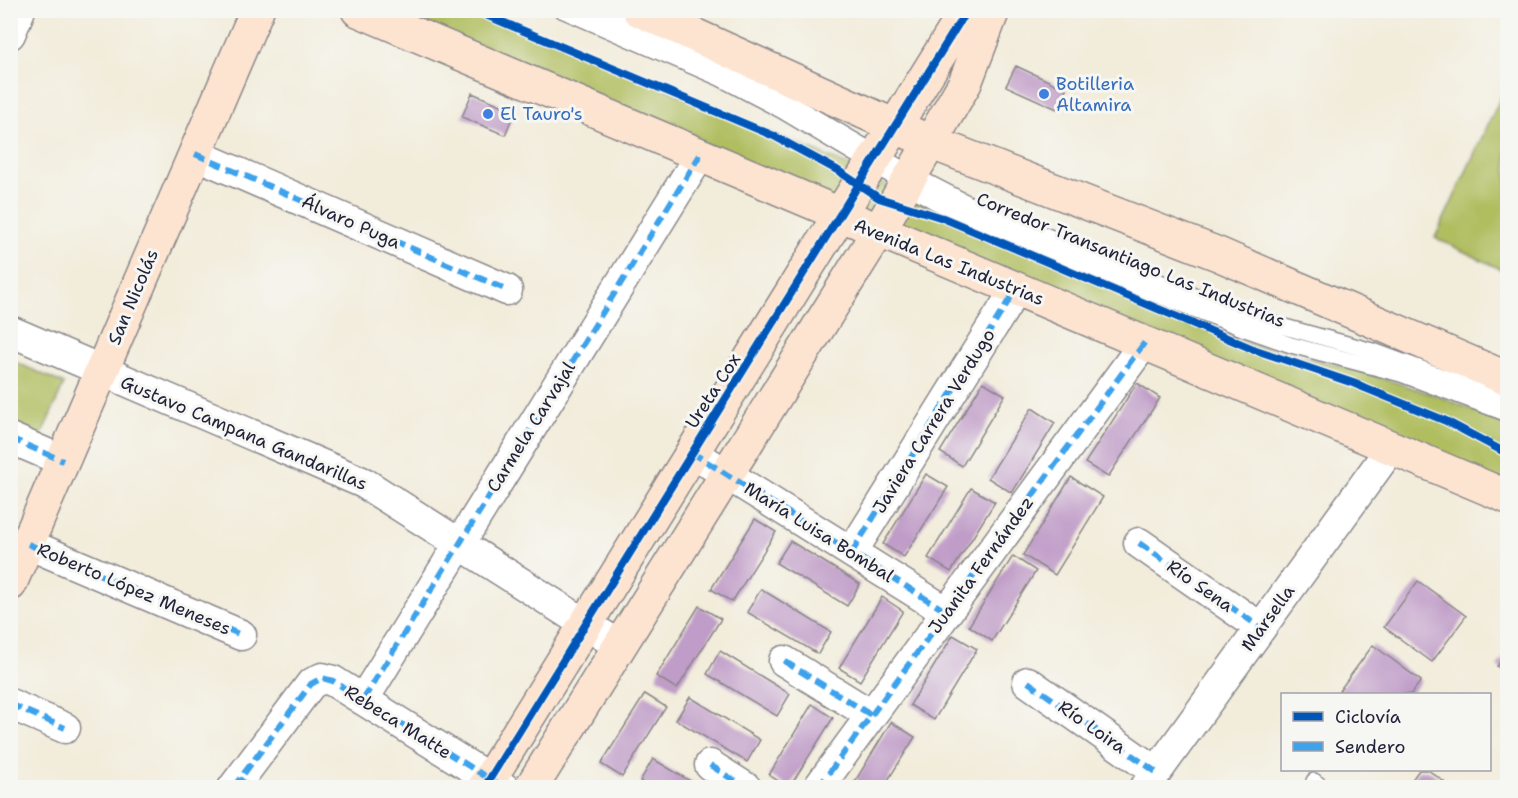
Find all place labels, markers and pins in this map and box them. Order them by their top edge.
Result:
place label: Botilleria Altamira [1056,72,1134,117]
marker: Botilleria Altamira [1037,87,1051,101]
place label: El Tauro's [500,102,583,126]
marker: El Tauro's [481,107,495,121]

